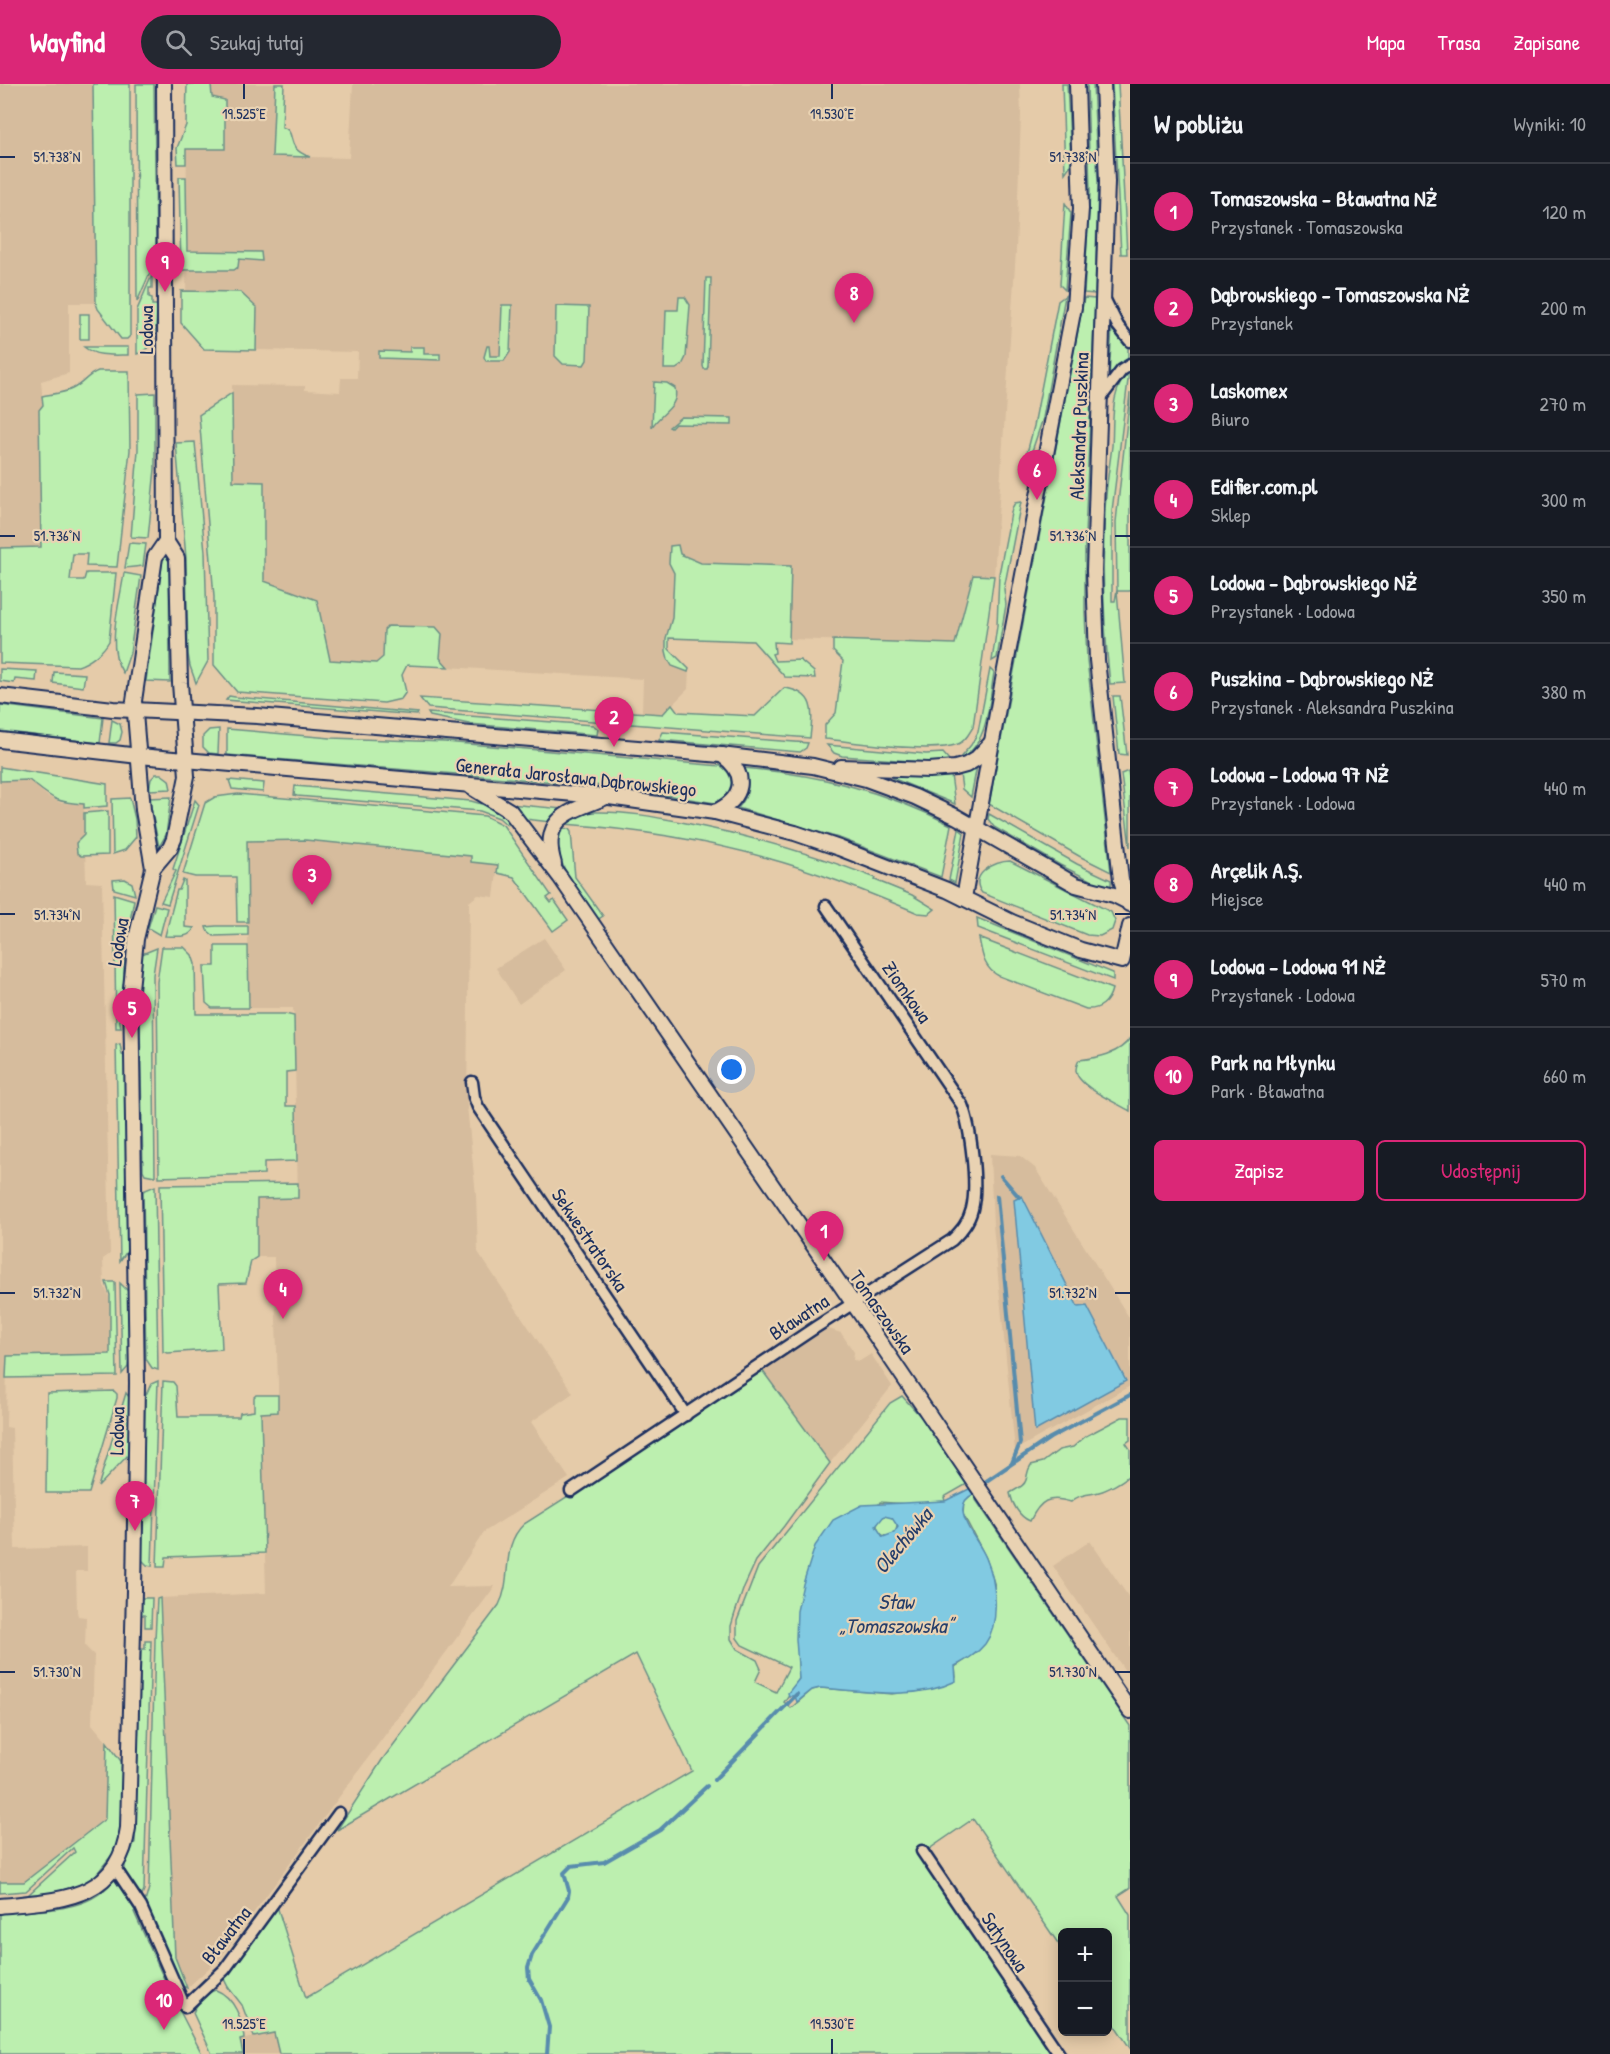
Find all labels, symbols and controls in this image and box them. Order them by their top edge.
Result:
search box [141,15,561,69]
text: Wayfind [30,23,105,61]
icon: search [162,26,195,59]
text: Szukaj tutaj [210,27,304,57]
text: Mapa [1367,28,1405,57]
text: Trasa [1438,28,1480,57]
text: Zapisane [1513,28,1580,57]
text: 19.525°E [222,103,266,124]
text: 19.530°E [810,103,854,124]
text: W pobliżu [1154,106,1243,141]
text: Wyniki: 10 [1513,110,1586,137]
text: 51.738°N [33,146,81,167]
text: 51.738°N [1049,146,1097,167]
text: Tomaszowska - Bławatna NŻ [1211,183,1437,213]
text: 1 [1170,198,1177,225]
text: 120 m [1542,198,1586,225]
text: Przystanek · Tomaszowska [1211,213,1403,240]
pin: 9 [146,242,184,292]
pin: 8 [834,274,874,323]
text: Dąbrowskiego - Tomaszowska NŻ [1211,279,1469,309]
text: 2 [1169,294,1178,321]
text: 200 m [1541,294,1586,321]
street label: Lodowa [132,306,159,354]
text: Przystanek [1211,309,1293,336]
street label: Aleksandra Puszkina [1062,352,1095,500]
text: Laskomex [1211,375,1288,405]
text: 3 [1169,390,1178,417]
text: 270 m [1540,390,1586,417]
text: Biuro [1211,405,1249,432]
pin: 6 [1018,450,1056,500]
text: Edifier.com.pl [1211,471,1317,501]
text: 4 [1170,486,1177,513]
text: 300 m [1541,486,1586,513]
text: Sklep [1211,501,1250,528]
text: 51.736°N [34,525,80,546]
text: 51.736°N [1050,525,1096,546]
text: Lodowa - Dąbrowskiego NŻ [1211,567,1417,597]
text: 5 [1169,582,1178,609]
text: 350 m [1541,582,1586,609]
text: Przystanek · Lodowa [1211,597,1355,624]
text: Puszkina - Dąbrowskiego NŻ [1211,663,1433,693]
text: 6 [1170,678,1177,705]
text: 380 m [1541,678,1586,705]
text: Przystanek · Aleksandra Puszkina [1211,693,1454,720]
pin: 2 [594,698,634,747]
street label: Generała Jarosława Dąbrowskiego [454,750,698,803]
text: Lodowa - Lodowa 97 NŻ [1211,759,1389,789]
text: 7 [1169,774,1178,801]
text: 440 m [1544,774,1586,801]
text: Przystanek · Lodowa [1211,789,1355,816]
text: Arçelik A.Ş. [1211,855,1303,885]
pin: 3 [292,856,332,905]
text: 8 [1169,870,1178,897]
text: 440 m [1544,870,1586,897]
text: Miejsce [1211,885,1263,912]
text: 51.734°N [34,904,80,925]
text: 51.734°N [1050,904,1096,925]
street label: Lodowa [100,916,135,968]
text: Lodowa - Lodowa 91 NŻ [1211,951,1386,981]
street label: Ziomkowa [876,955,939,1028]
text: 9 [1170,966,1177,993]
text: 570 m [1540,966,1586,993]
text: Przystanek · Lodowa [1211,981,1355,1008]
pin: 5 [112,988,152,1038]
text: Park na Młynku [1211,1047,1335,1077]
your location [717,1055,746,1084]
text: 10 [1165,1062,1182,1089]
text: 660 m [1543,1062,1586,1089]
text: Park · Bławatna [1211,1077,1324,1104]
button: Zapisz [1154,1140,1364,1201]
button: Udostępnij [1376,1140,1586,1201]
street label: Sekwestratorska [546,1183,635,1297]
pin: 1 [804,1212,844,1261]
street label: Tomaszowska [844,1265,921,1359]
pin: 4 [264,1270,302,1319]
text: 51.732°N [33,1282,81,1303]
text: 51.732°N [1049,1282,1097,1303]
street label: Bławatna [764,1287,834,1346]
street label: Lodowa [103,1406,130,1455]
pin: 7 [116,1482,154,1531]
water label: Olechówka [867,1499,940,1580]
water label: Staw „Tomaszowska” [839,1587,956,1640]
text: 51.730°N [33,1661,81,1682]
text: 51.730°N [1049,1661,1097,1682]
street label: Bławatna [195,1900,257,1969]
street label: Satynowa [976,1907,1035,1977]
map controls [1058,1928,1112,2036]
button: + [1058,1928,1112,1982]
pin: 10 [144,1980,184,2030]
button: − [1058,1982,1112,2036]
text: 19.525°E [222,2013,266,2034]
text: 19.530°E [810,2013,854,2034]

